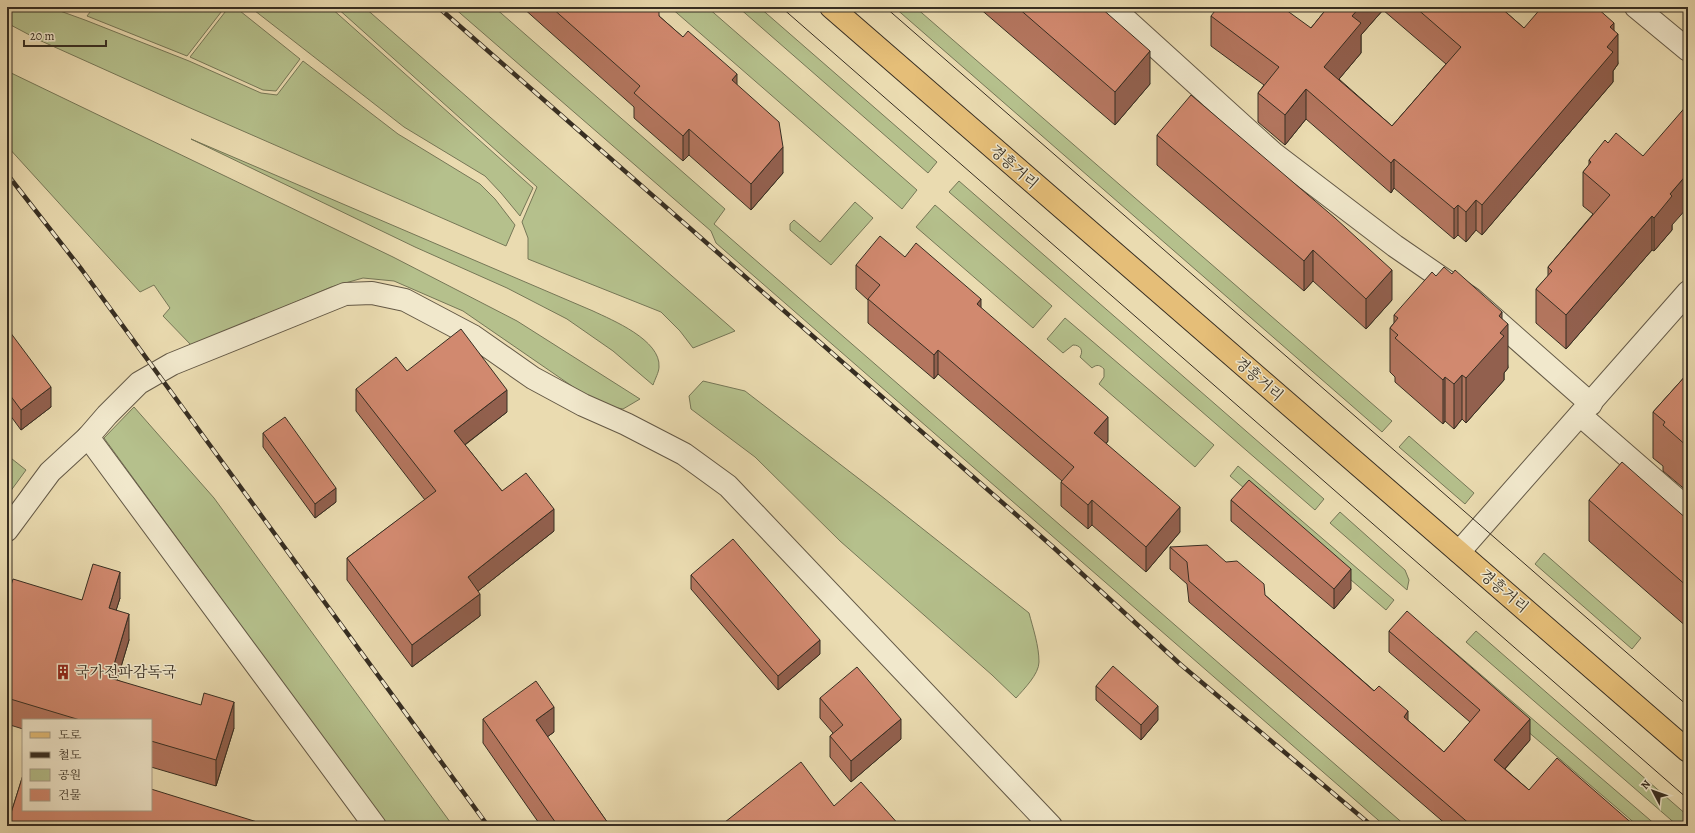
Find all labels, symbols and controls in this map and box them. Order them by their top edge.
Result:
scale bar [24,22,106,48]
text: 20 m [30,28,54,44]
street label: 경흥거리 [986,140,1042,194]
street label: 경흥거리 [1231,352,1287,406]
street label: 경흥거리 [1475,565,1533,617]
place label: 국가전파감독국 [75,662,177,682]
building icon: 국가전파감독국 [54,663,72,681]
legend [22,719,152,811]
text: 도로 [58,727,82,743]
text: 철도 [58,747,82,763]
text: 공원 [58,767,81,783]
north arrow [1633,771,1673,811]
text: N [1638,777,1654,793]
text: 건물 [58,787,82,803]

